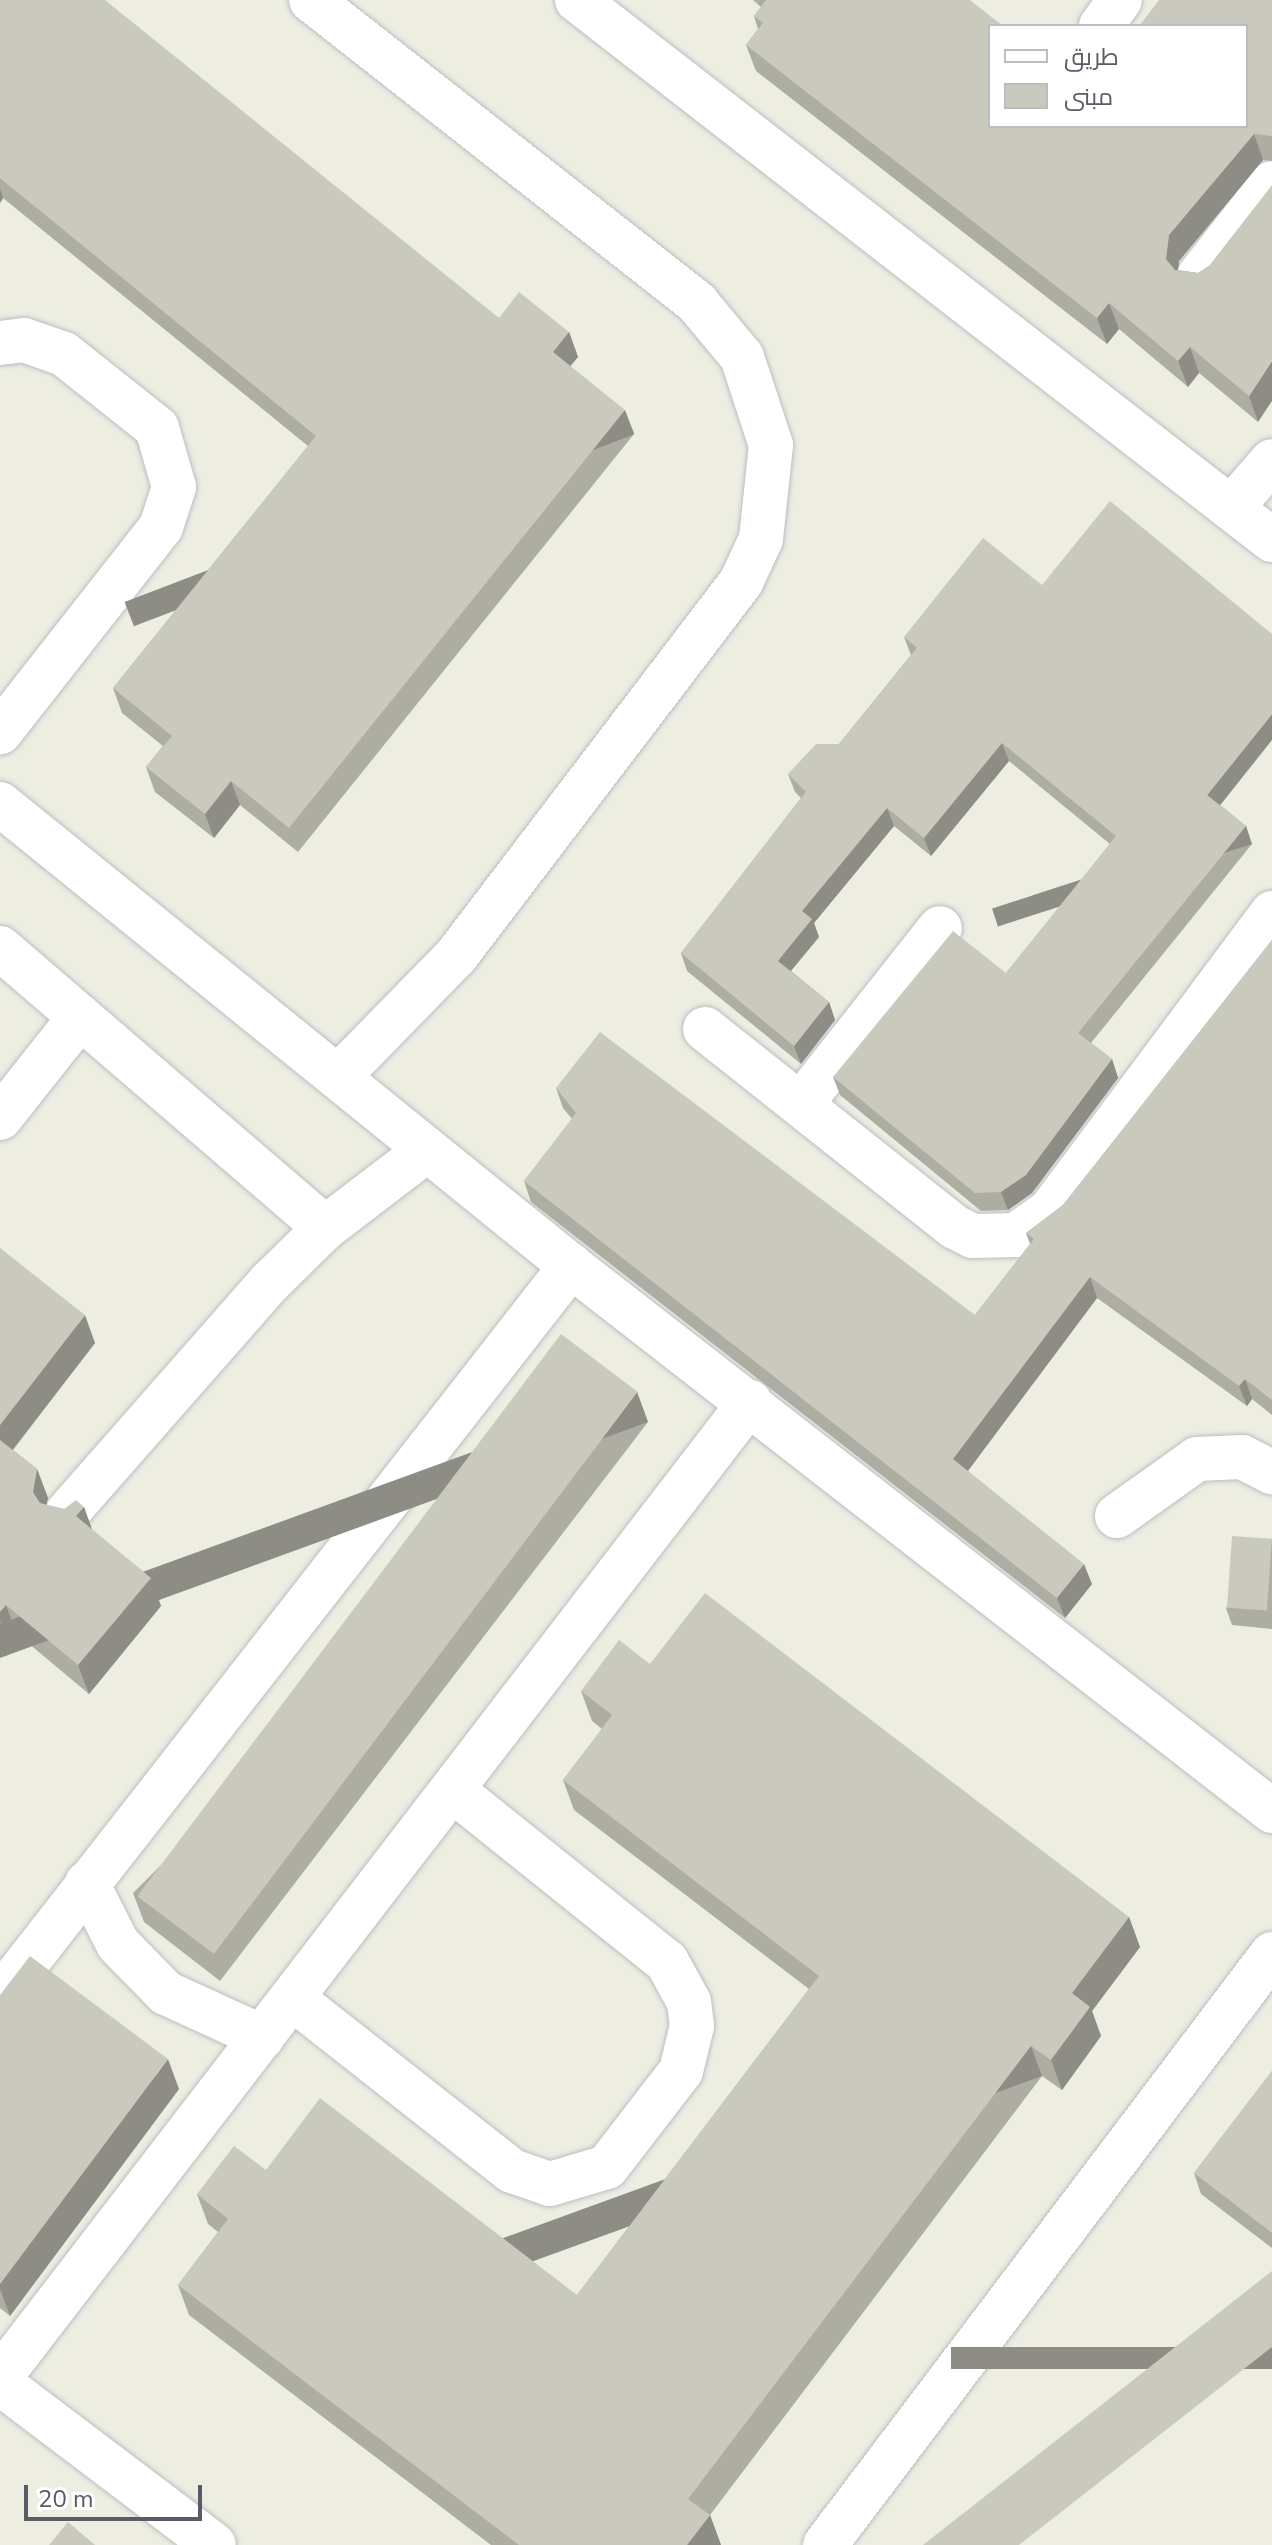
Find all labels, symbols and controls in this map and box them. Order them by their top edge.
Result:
legend [988,24,1248,128]
text: طريق [1064,41,1119,73]
text: مبنى [1064,81,1113,113]
scale bar [28,2469,206,2519]
text: 20 m [38,2483,94,2515]

